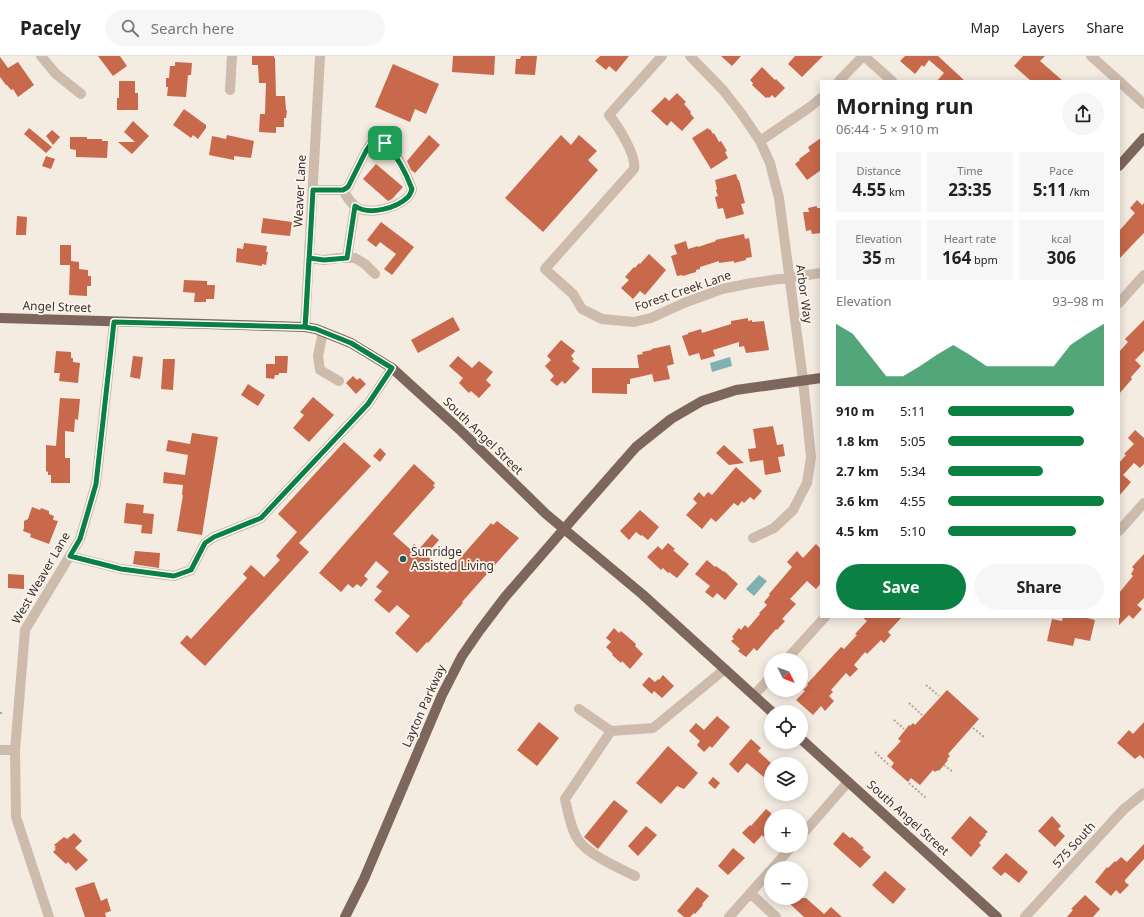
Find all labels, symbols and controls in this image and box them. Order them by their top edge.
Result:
search box [105,10,385,46]
text: Pacely [20,15,81,41]
icon: search [119,17,141,39]
text: Search here [151,18,234,38]
text: Map [971,18,1000,37]
text: Layers [1022,18,1064,37]
text: Share [1086,18,1124,37]
text: Morning run [836,90,974,120]
button: share [1062,93,1104,135]
text: 06:44 · 5 × 910 m [836,120,939,138]
pin [368,126,402,160]
icon: arrive [374,132,396,154]
street label: Weaver Lane [289,154,310,228]
text: Distance [856,163,901,178]
text: Time [957,163,983,178]
text: Pace [1049,163,1073,178]
text: 4.55 [852,178,886,201]
text: 23:35 [948,178,992,201]
text: 5:11 [1033,178,1067,201]
text: km [886,184,905,199]
text: /km [1067,184,1090,199]
text: Elevation [855,231,902,246]
text: Heart rate [944,231,996,246]
text: kcal [1051,231,1071,246]
text: 35 [862,246,882,269]
text: 164 [942,246,971,269]
text: 306 [1047,246,1076,269]
text: m [882,252,895,267]
text: bpm [971,252,998,267]
street label: Arbor Way [792,263,817,325]
street label: Forest Creek Lane [632,266,733,315]
text: Elevation [836,292,892,310]
text: 93–98 m [1052,292,1104,310]
street label: Angel Street [22,297,92,316]
street label: South Angel Street [440,393,528,479]
text: 910 m [836,402,874,420]
text: 5:11 [900,402,926,420]
text: 1.8 km [836,432,879,450]
text: 5:05 [900,432,926,450]
text: 2.7 km [836,462,879,480]
text: 5:34 [900,462,926,480]
text: 3.6 km [836,492,879,510]
text: 4:55 [900,492,926,510]
text: 4.5 km [836,522,879,540]
text: 5:10 [900,522,926,540]
street label: West Weaver Lane [7,529,74,627]
place label: Sunridge Assisted Living [411,543,494,574]
marker: Sunridge Assisted Living [398,554,408,564]
button: Save [836,564,966,610]
button: Share [974,564,1104,610]
north arrow [764,653,808,697]
map controls [764,653,808,905]
street label: Layton Parkway [398,661,450,750]
button: locate [764,705,808,749]
button: layers [764,757,808,801]
street label: South Angel Street [864,776,954,860]
button: + [764,809,808,853]
street label: 575 South [1048,818,1099,871]
button: − [764,861,808,905]

